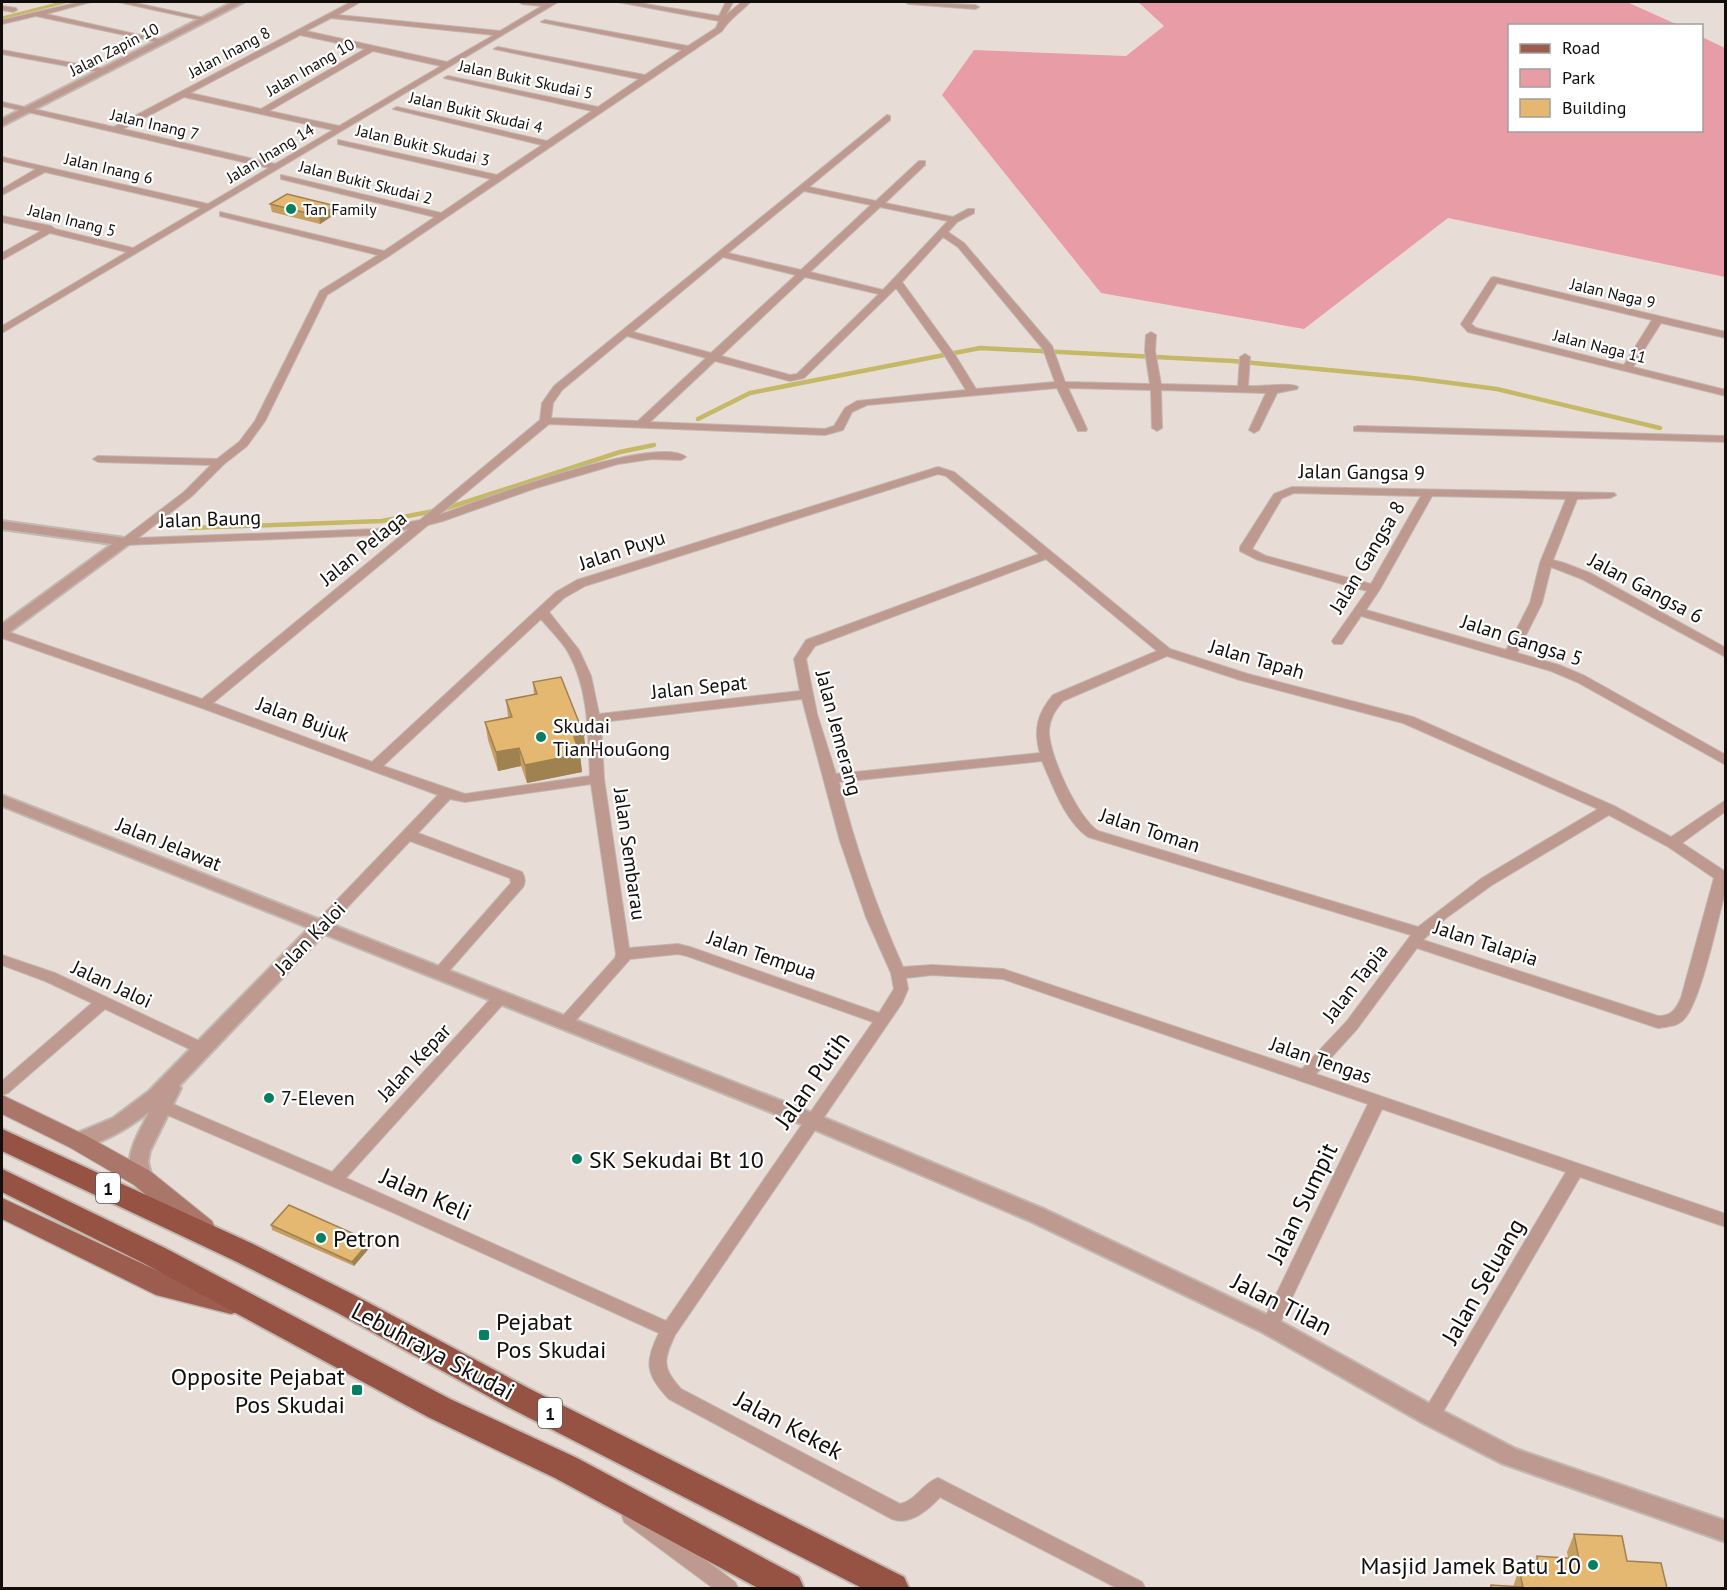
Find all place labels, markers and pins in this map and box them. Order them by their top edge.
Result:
place label: Tan Family [303,199,377,219]
marker: Tan Family [284,202,298,216]
place label: Skudai TianHouGong [553,713,670,762]
marker: Skudai TianHouGong [534,730,548,744]
place label: 7-Eleven [281,1085,355,1111]
marker: 7-Eleven [262,1091,276,1105]
place label: SK Sekudai Bt 10 [589,1144,764,1175]
marker: SK Sekudai Bt 10 [570,1152,584,1166]
place label: Petron [333,1223,400,1254]
marker: Petron [314,1231,328,1245]
place label: Pejabat Pos Skudai [496,1306,606,1365]
marker: Pejabat Pos Skudai [477,1328,491,1342]
place label: Opposite Pejabat Pos Skudai [171,1361,345,1420]
marker: Opposite Pejabat Pos Skudai [350,1383,364,1397]
place label: Masjid Jamek Batu 10 [1361,1550,1581,1581]
marker: Masjid Jamek Batu 10 [1586,1558,1600,1572]

